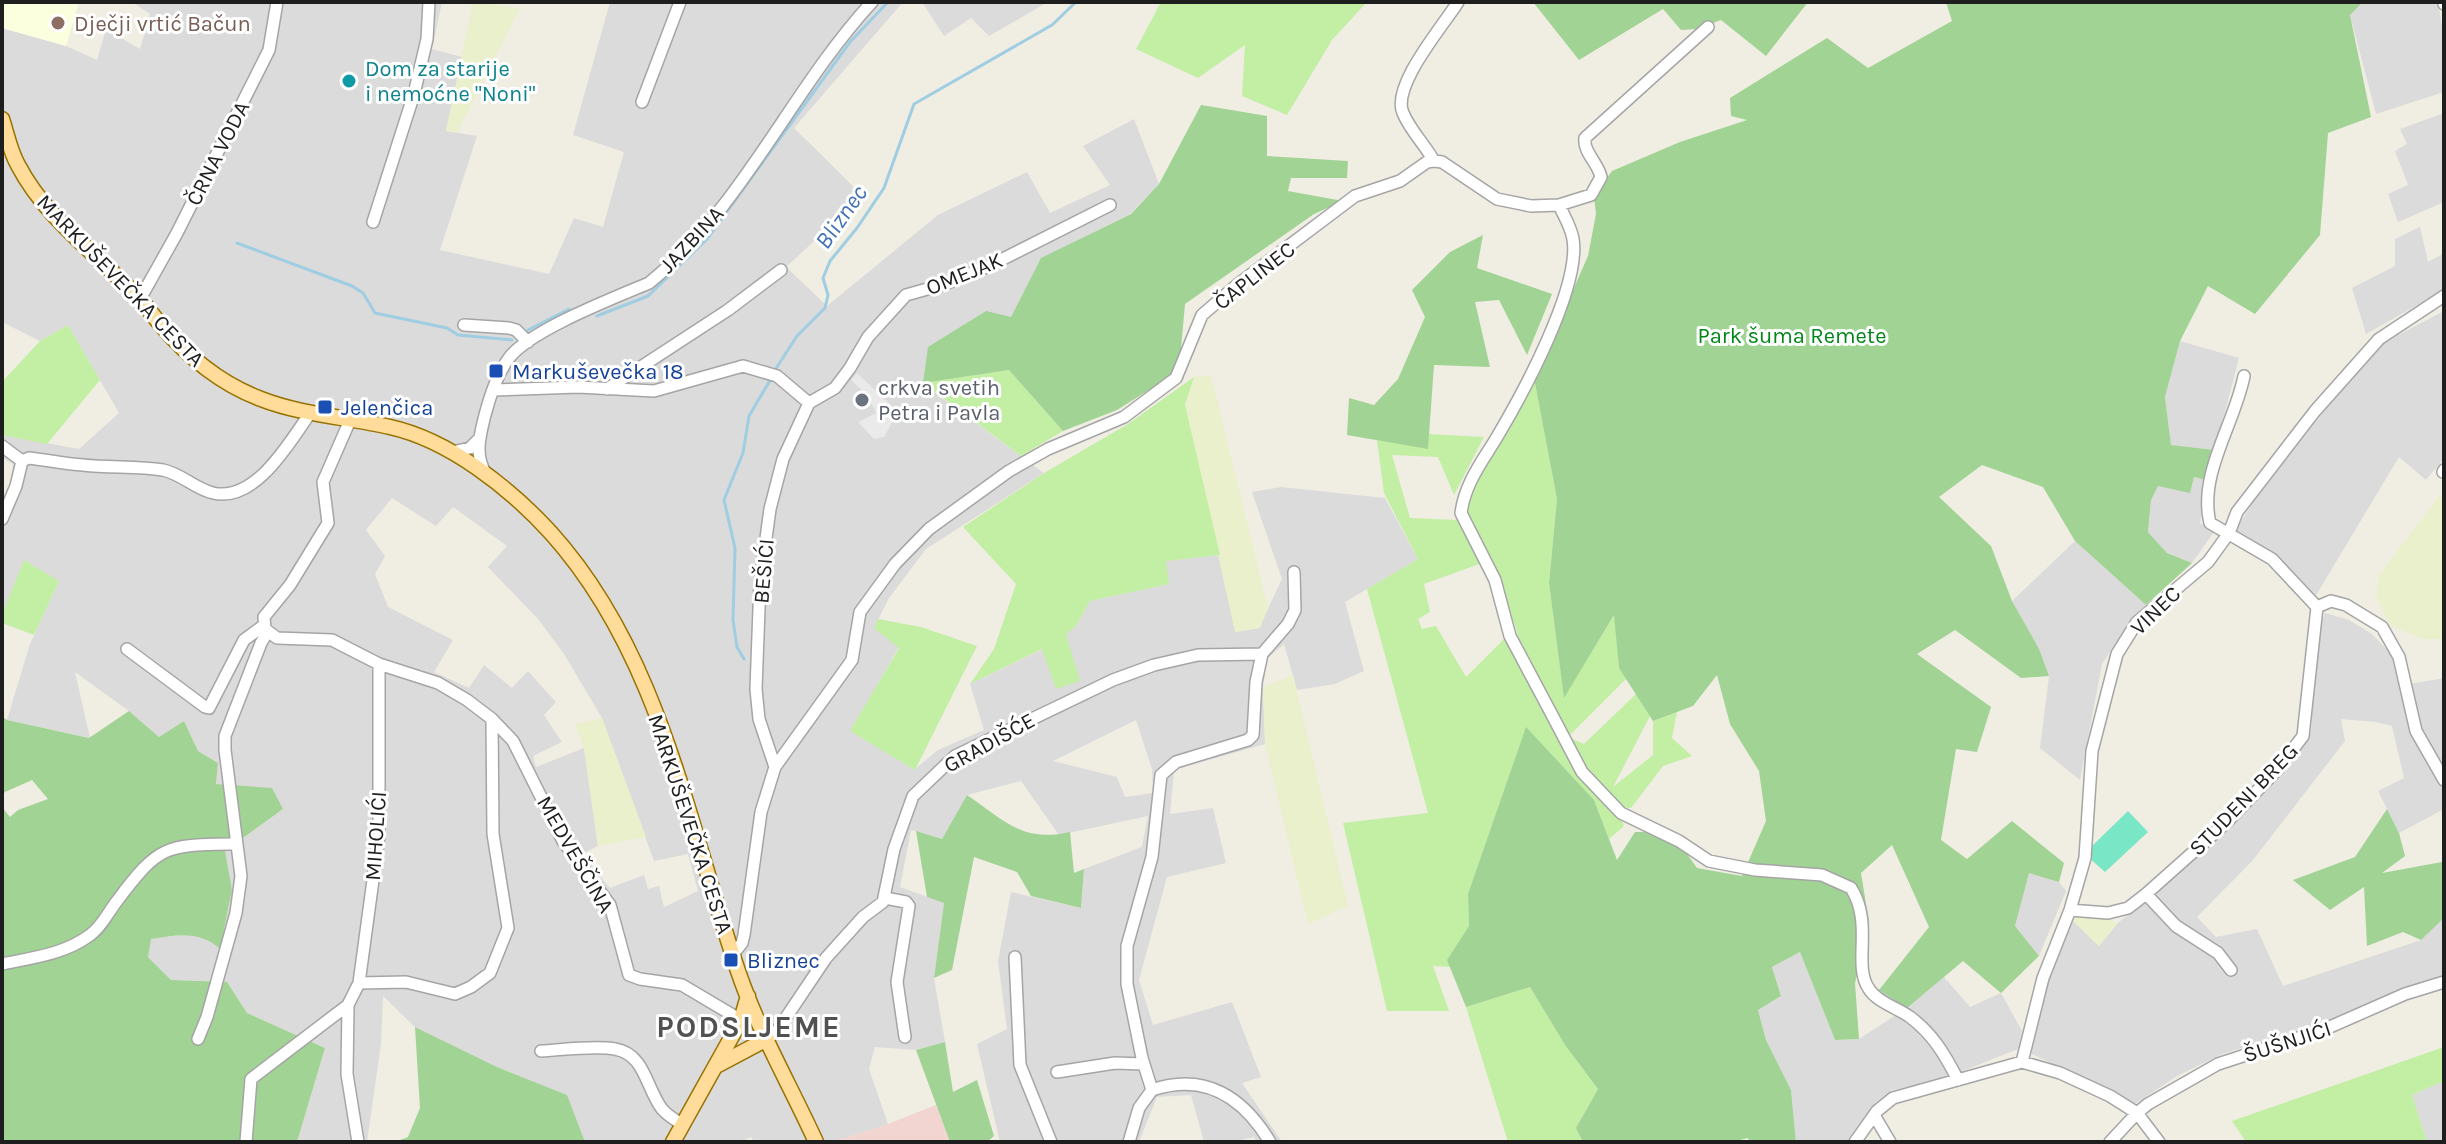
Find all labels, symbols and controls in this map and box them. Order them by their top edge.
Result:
place label: Dječji vrtić Bačun [74,11,251,37]
marker: Dječji vrtić Bačun [49,14,67,32]
place label: Dom za starije i nemoćne "Noni" [365,56,536,107]
marker: Dom za starije i nemoćne "Noni" [340,72,358,90]
street label: ČRNA VODA [180,96,255,210]
water label: Bliznec [809,180,873,254]
street label: MARKUŠEVEČKA CESTA [31,188,210,373]
street label: JAZBINA [654,201,729,279]
street label: ČAPLINEC [1208,235,1300,315]
street label: OMEJAK [922,247,1006,301]
park label: Park šuma Remete [1698,323,1886,349]
place label: Markuševečka 18 [512,359,684,385]
marker: Markuševečka 18 [487,362,505,380]
place label: crkva svetih Petra i Pavla [878,375,1000,426]
marker: crkva svetih Petra i Pavla [853,391,871,409]
place label: Jelenčica [341,395,433,421]
marker: Jelenčica [316,398,334,416]
street label: BEŠIĆI [747,537,780,605]
street label: VINEC [2125,581,2186,641]
street label: GRADIŠĆE [939,706,1040,779]
street label: MARKUŠEVEČKA CESTA [642,711,739,938]
street label: STUDENI BREG [2184,738,2304,861]
street label: MIHOLIĆI [359,790,392,882]
street label: MEDVEŠČINA [531,791,620,918]
place label: Bliznec [747,948,820,974]
marker: Bliznec [722,951,740,969]
district label: PODSLJEME [656,1009,842,1045]
street label: ŠUŠNJIĆI [2240,1015,2334,1068]

